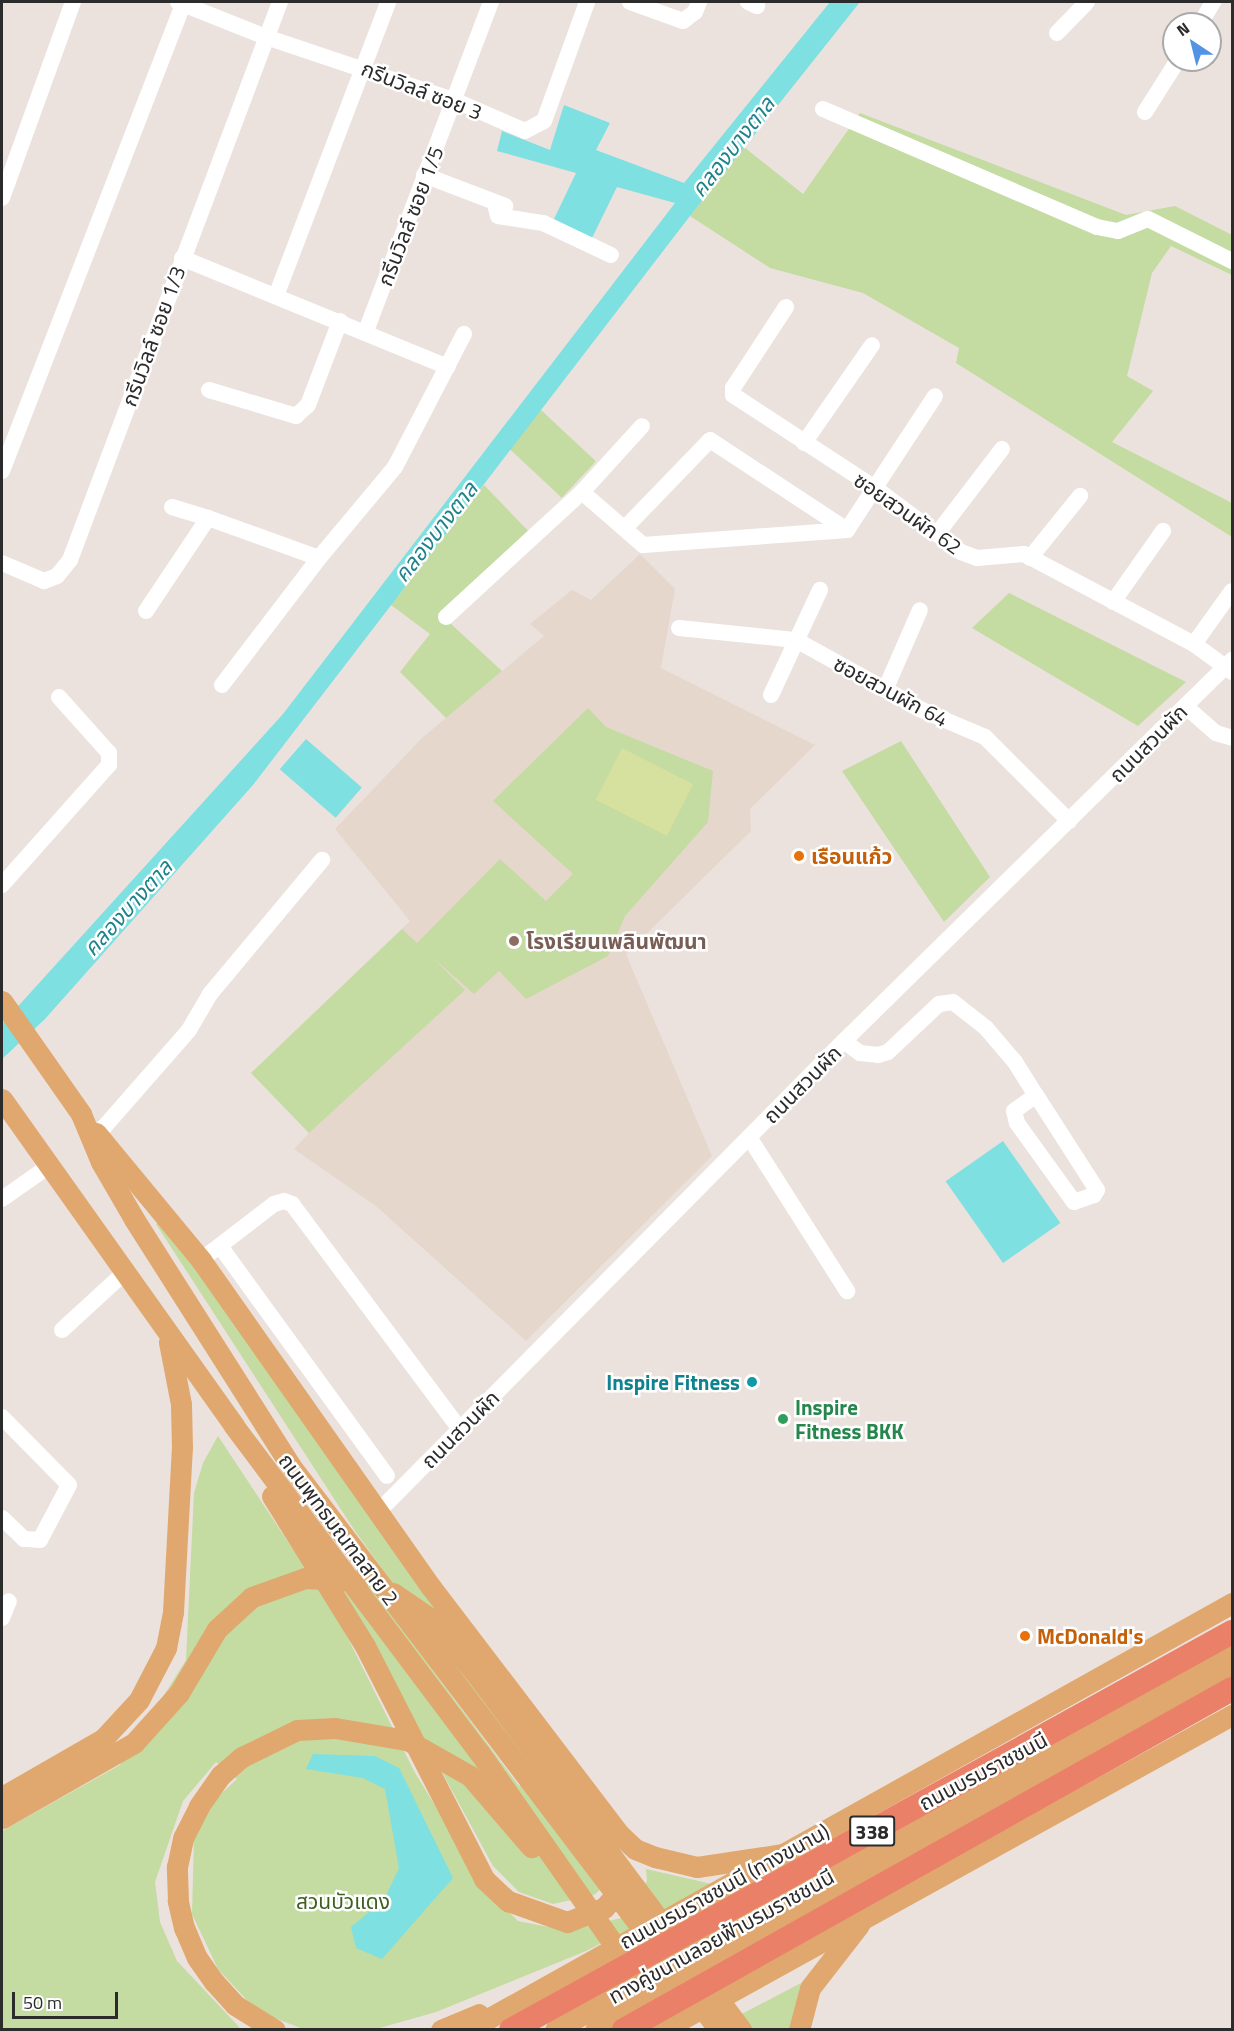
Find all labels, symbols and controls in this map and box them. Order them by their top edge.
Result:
north arrow [1162,12,1222,72]
text: N [1171,16,1194,42]
street label: กรีนวิลล์ ซอย 3 [358,55,486,125]
water label: คลองบางตาล [686,92,780,202]
street label: กรีนวิลล์ ซอย 1/5 [372,143,448,289]
street label: กรีนวิลล์ ซอย 1/3 [116,262,190,410]
street label: ซอยสวนผัก 62 [849,467,967,559]
water label: คลองบางตาล [389,477,483,587]
street label: ซอยสวนผัก 64 [830,650,952,732]
street label: ถนนสวนผัก [1104,699,1192,787]
place label: เรือนแก้ว [811,843,892,869]
marker: เรือนแก้ว [792,849,806,863]
water label: คลองบางตาล [78,855,178,961]
place label: โรงเรียนเพลินพัฒนา [526,928,707,954]
marker: โรงเรียนเพลินพัฒนา [507,934,521,948]
street label: ถนนสวนผัก [758,1040,846,1128]
place label: Inspire Fitness [606,1369,740,1395]
marker: Inspire Fitness [745,1375,759,1389]
street label: ถนนสวนผัก [416,1385,504,1473]
place label: Inspire Fitness BKK [795,1394,904,1444]
marker: Inspire Fitness BKK [776,1412,790,1426]
street label: ถนนพุทธมณฑลสาย 2 [274,1448,404,1610]
place label: McDonald's [1037,1623,1143,1649]
marker: McDonald's [1018,1629,1032,1643]
street label: ถนนบรมราชชนนี [914,1727,1052,1815]
road number: 338 [848,1814,896,1848]
street label: ถนนบรมราชชนนี (ทางขนาน) [615,1818,833,1954]
street label: ทางคู่ขนานลอยฟ้าบรมราชชนนี [604,1863,838,2009]
park label: สวนบัวแดง [296,1888,390,1914]
scale bar [15,1980,122,2018]
text: 50 m [23,1989,62,2016]

